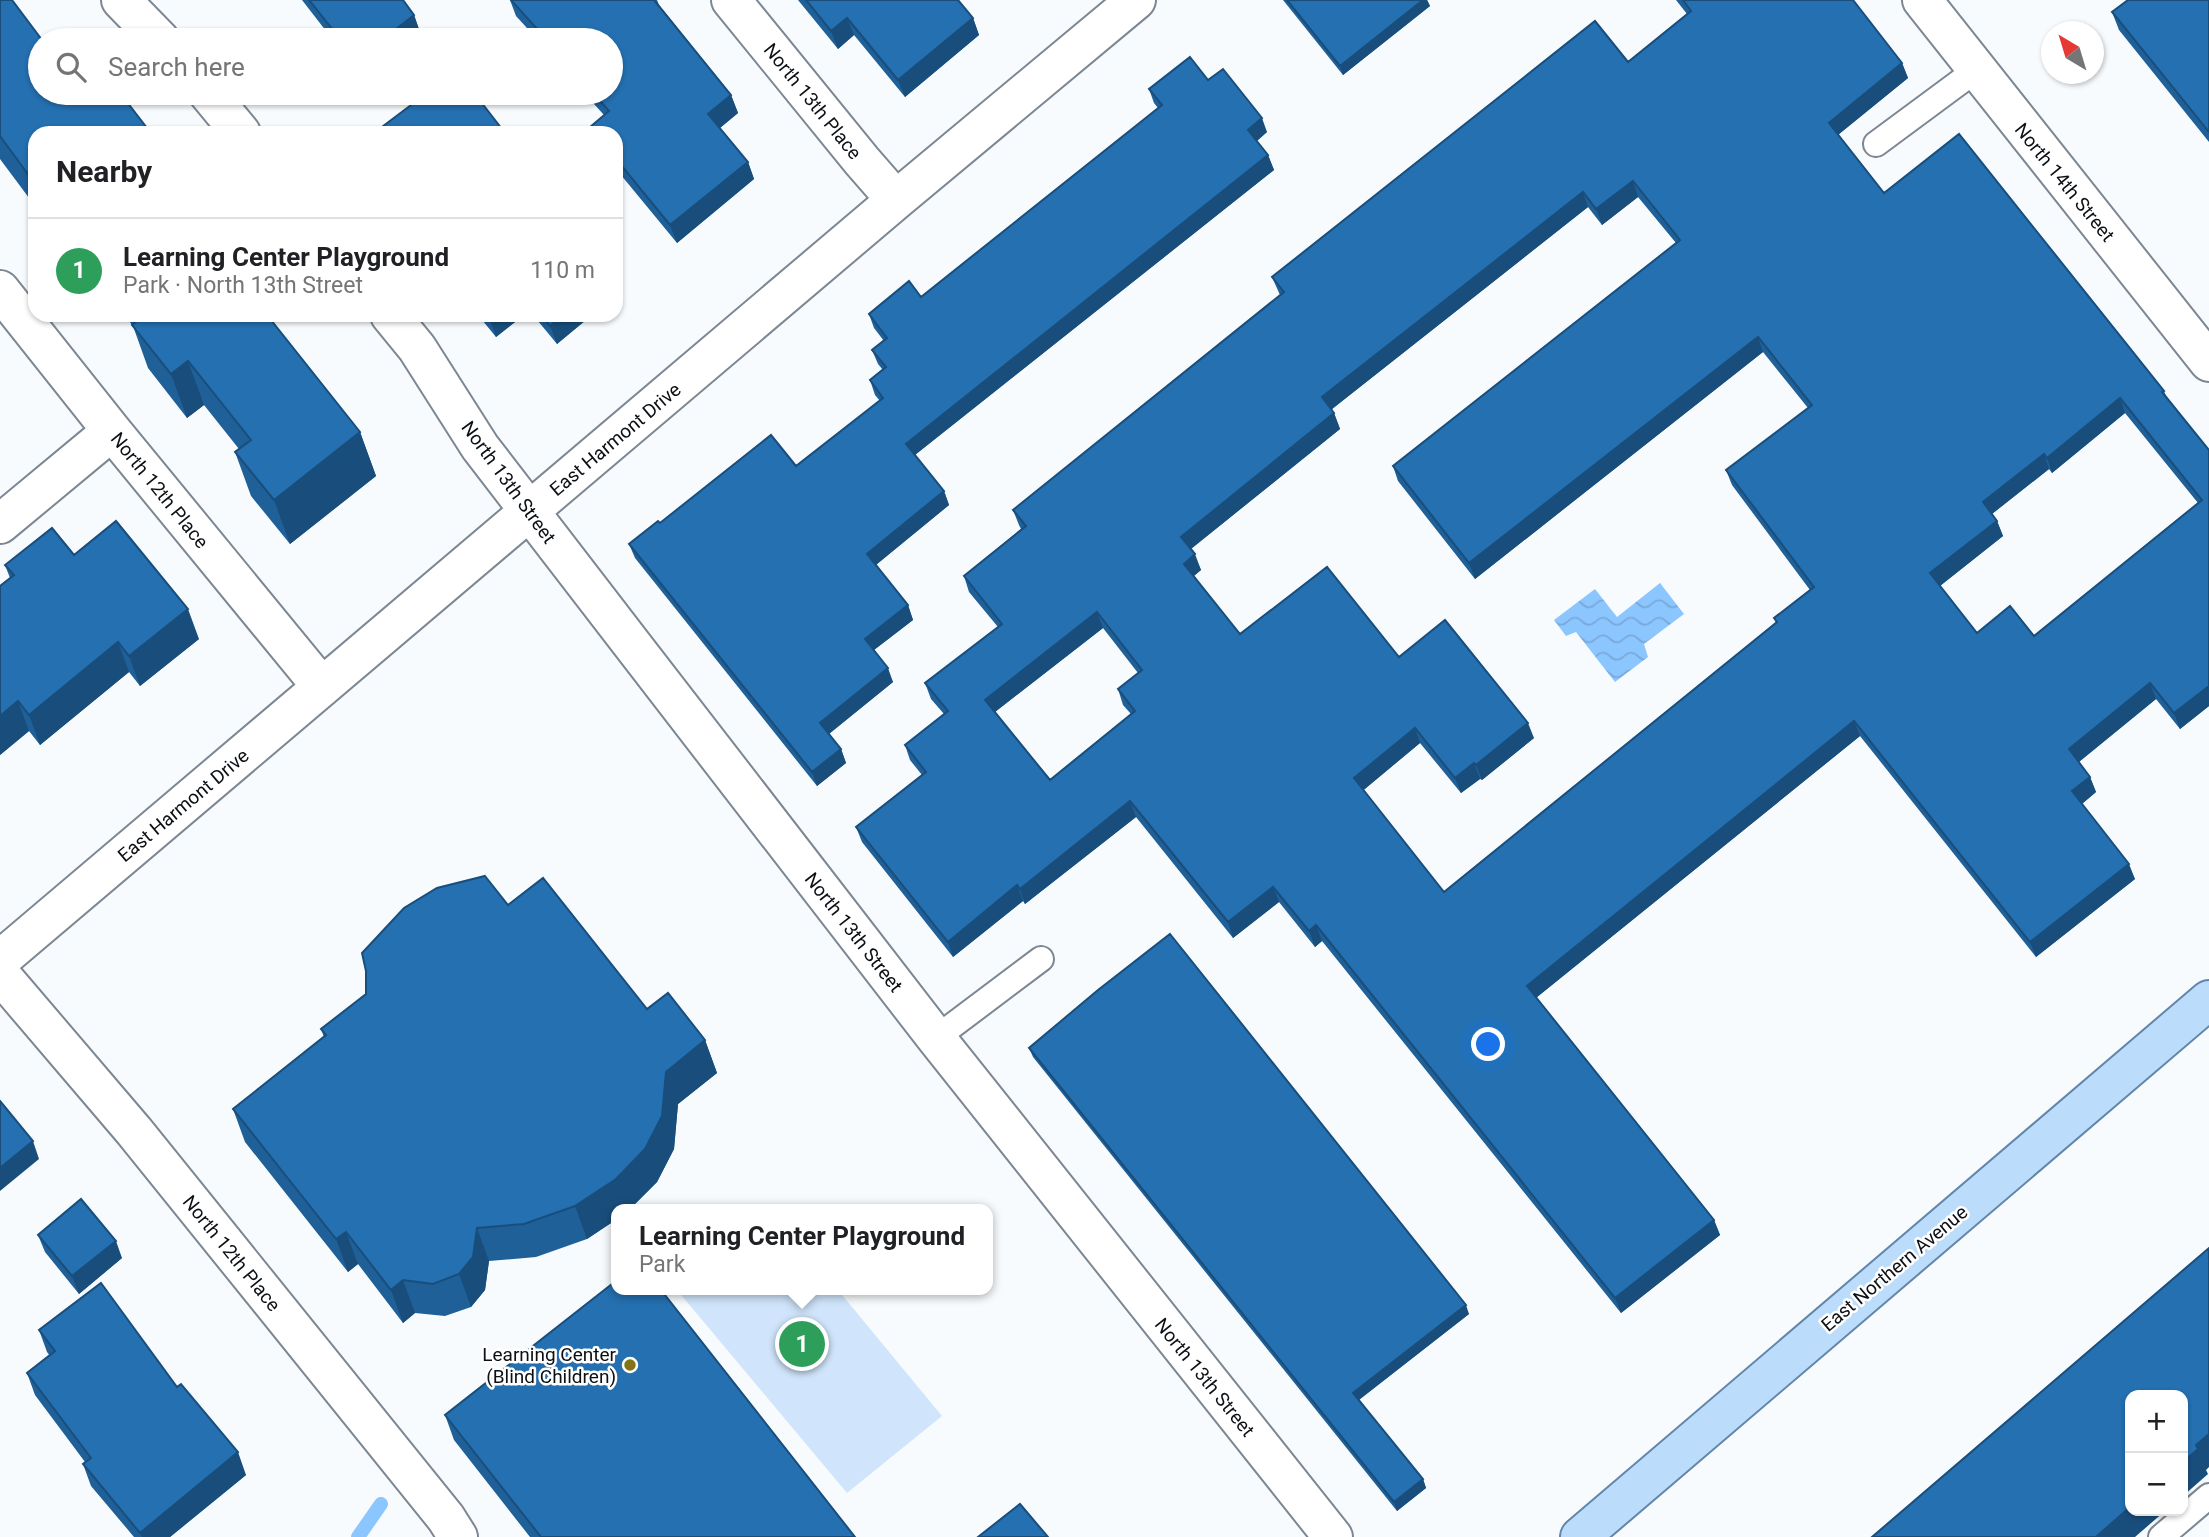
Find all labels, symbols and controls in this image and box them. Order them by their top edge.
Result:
north arrow [2041,21,2104,84]
search box [28,28,623,105]
street label: North 13th Place [759,39,866,164]
icon: search [52,48,90,86]
text: Search here [108,52,245,82]
street label: North 14th Street [2010,119,2119,246]
text: Nearby [56,154,152,189]
text: Learning Center Playground [123,242,449,272]
text: 1 [72,257,86,284]
text: 110 m [530,257,595,284]
text: Park · North 13th Street [123,272,363,299]
street label: East Harmont Drive [545,378,685,501]
street label: North 13th Street [457,417,561,548]
street label: North 12th Place [106,428,213,553]
street label: East Harmont Drive [113,744,253,867]
street label: North 13th Street [800,868,907,997]
your location [1471,1027,1505,1061]
street label: North 12th Place [178,1191,285,1316]
street label: East Northern Avenue [1817,1201,1972,1336]
popup [611,1204,993,1295]
text: Learning Center Playground [639,1221,965,1251]
text: Park [639,1251,685,1278]
street label: North 13th Street [1150,1314,1259,1441]
pin: 1 [779,1318,825,1370]
place label: Learning Center (Blind Children) [482,1343,617,1388]
marker: Learning Center (Blind Children) [622,1357,638,1373]
map controls [2125,1390,2188,1516]
button: + [2125,1390,2188,1453]
button: − [2125,1453,2188,1516]

